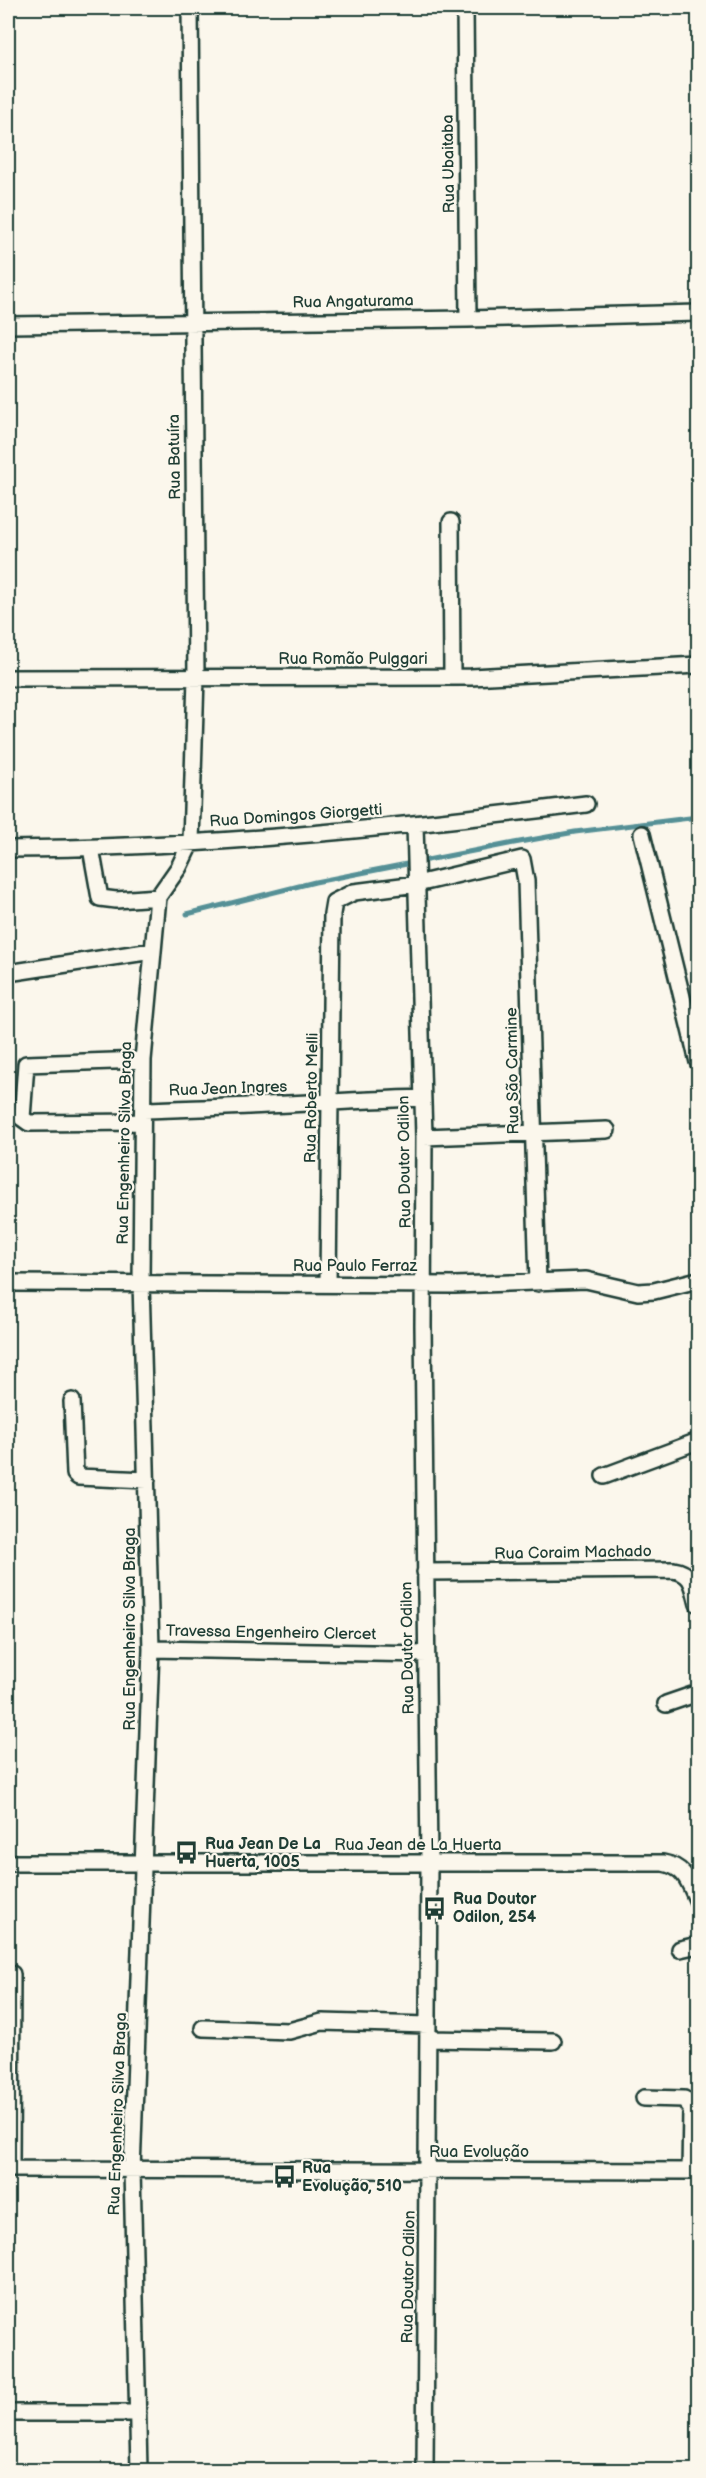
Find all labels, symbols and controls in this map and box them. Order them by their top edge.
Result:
street label: Rua Ubaitaba [439,114,459,214]
street label: Rua Angaturama [292,291,414,313]
street label: Rua Batuíra [165,414,185,500]
street label: Rua Romão Pulggari [278,650,428,669]
street label: Rua Domingos Giorgetti [209,800,383,832]
street label: Rua São Carmine [502,1007,524,1135]
street label: Rua Roberto Melli [301,1033,323,1163]
street label: Rua Engenheiro Silva Braga [114,1041,136,1245]
street label: Rua Jean Ingres [168,1077,288,1101]
street label: Rua Doutor Odilon [394,1095,416,1229]
street label: Rua Paulo Ferraz [293,1257,418,1276]
street label: Rua Engenheiro Silva Braga [121,1527,140,1731]
street label: Rua Coraim Machado [494,1542,652,1564]
street label: Rua Doutor Odilon [397,1581,419,1715]
street label: Travessa Engenheiro Clercet [166,1622,376,1644]
place label: Rua Jean De La Huerta, 1005 [205,1835,321,1872]
street label: Rua Jean de La Huerta [334,1836,502,1855]
bus stop icon: Rua Jean De La Huerta, 1005 [174,1840,200,1866]
place label: Rua Doutor Odilon, 254 [453,1890,537,1927]
bus stop icon: Rua Doutor Odilon, 254 [422,1895,448,1921]
street label: Rua Engenheiro Silva Braga [105,2012,131,2216]
street label: Rua Evolução [429,2143,529,2162]
place label: Rua Evolução, 510 [302,2159,402,2196]
bus stop icon: Rua Evolução, 510 [271,2164,297,2190]
street label: Rua Doutor Odilon [398,2210,420,2344]

